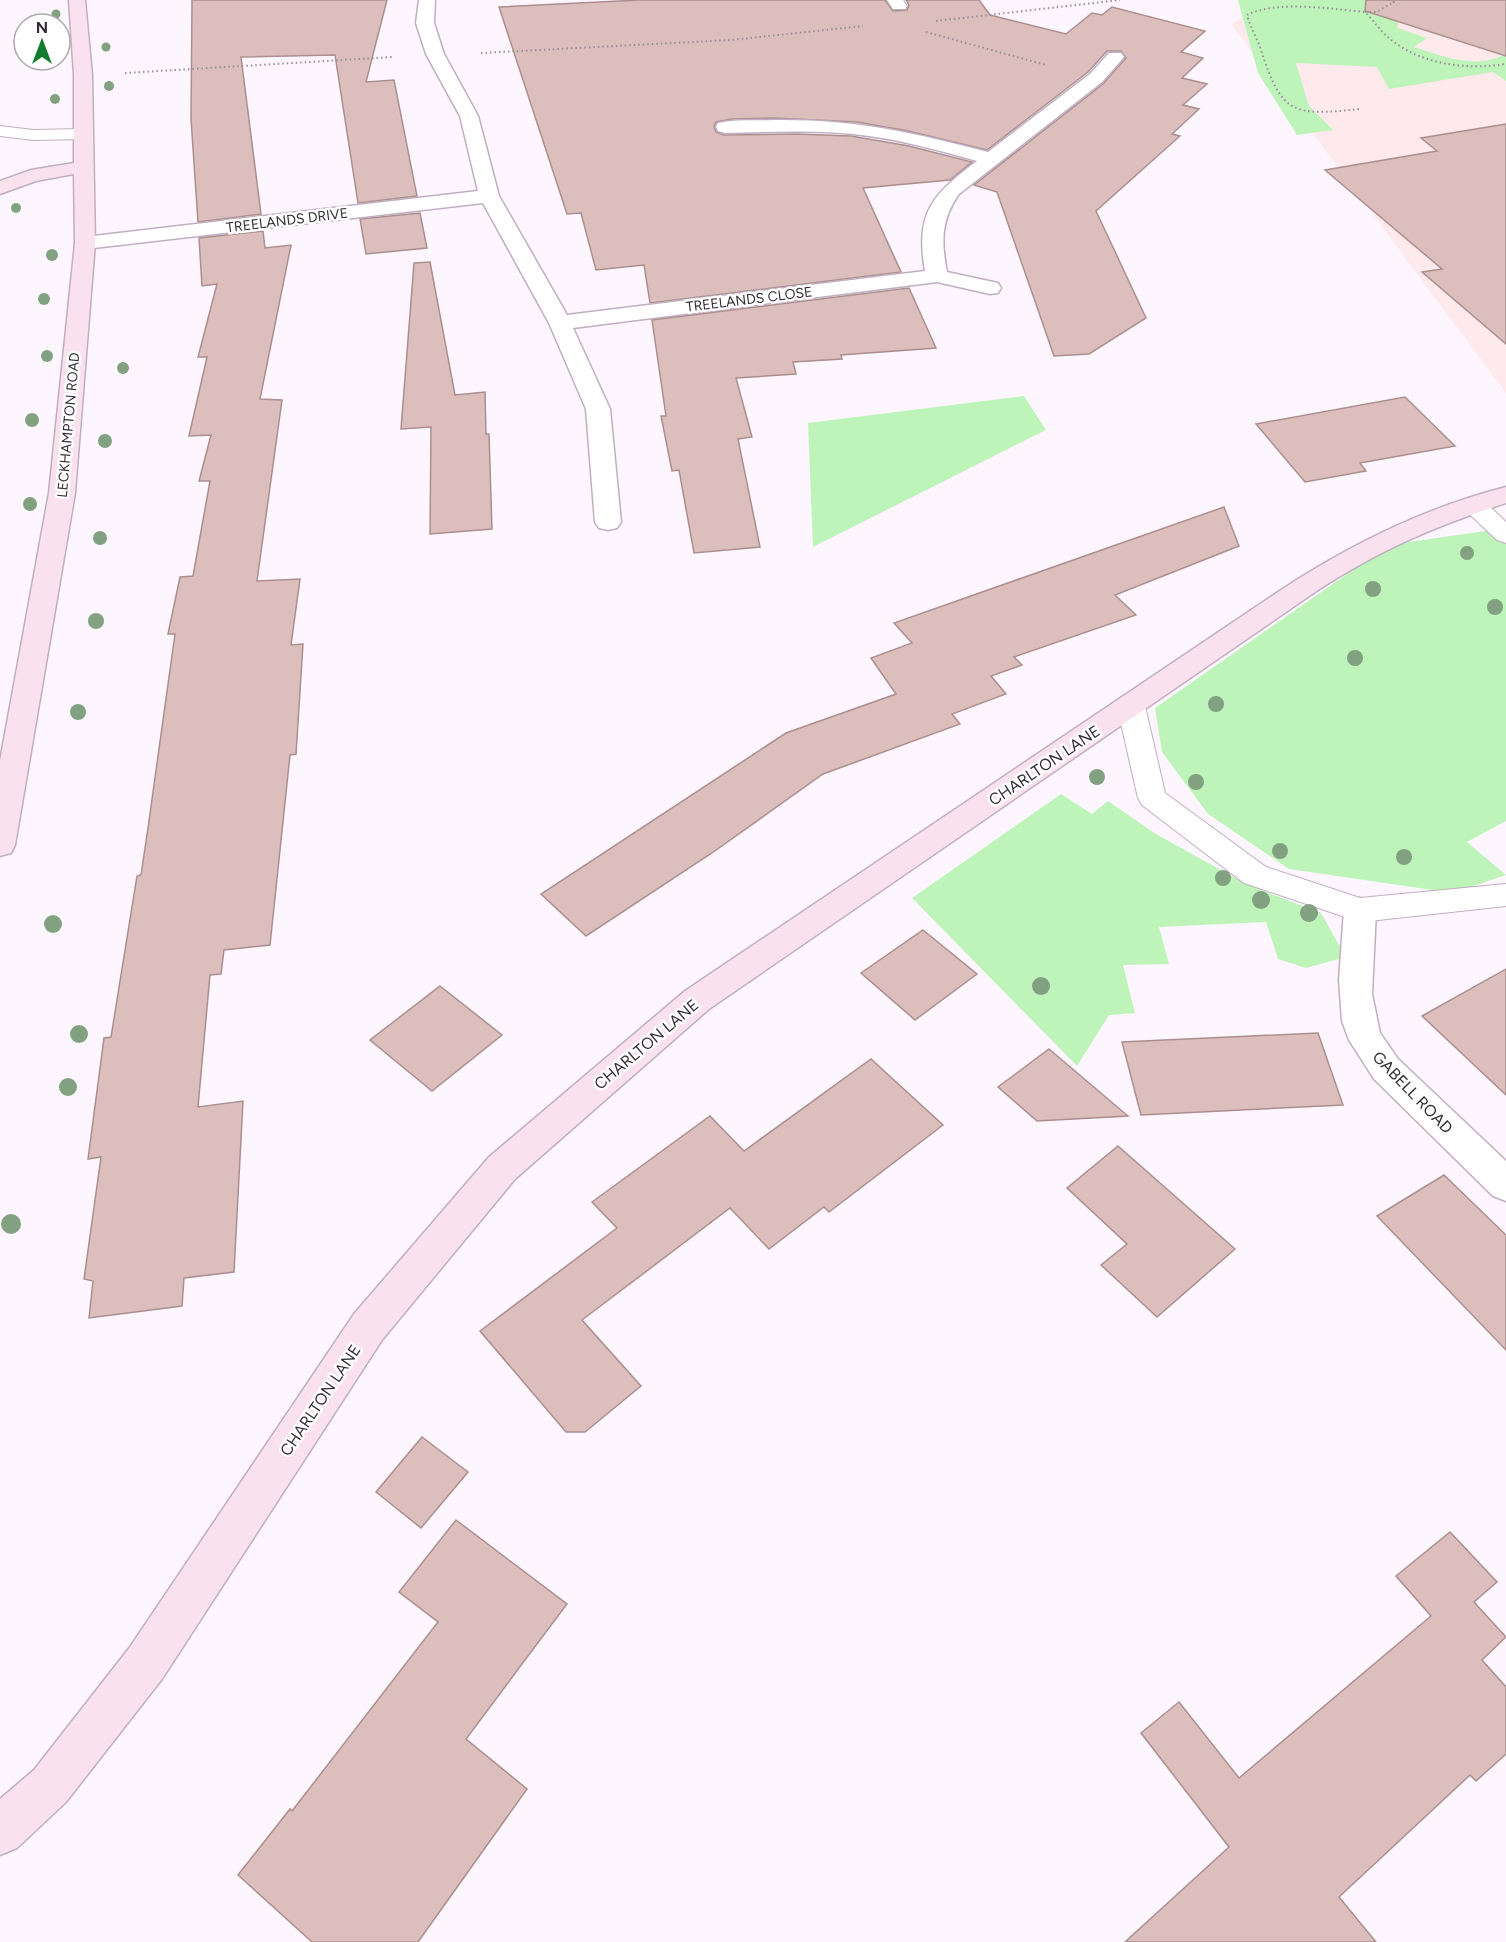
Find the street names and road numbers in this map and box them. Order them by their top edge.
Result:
street label: TREELANDS DRIVE [225,205,349,236]
street label: TREELANDS CLOSE [685,283,813,316]
street label: LECKHAMPTON ROAD [54,352,83,498]
street label: CHARLTON LANE [985,721,1104,810]
street label: CHARLTON LANE [590,995,702,1093]
street label: GABELL ROAD [1369,1047,1457,1137]
street label: CHARLTON LANE [276,1341,365,1460]

